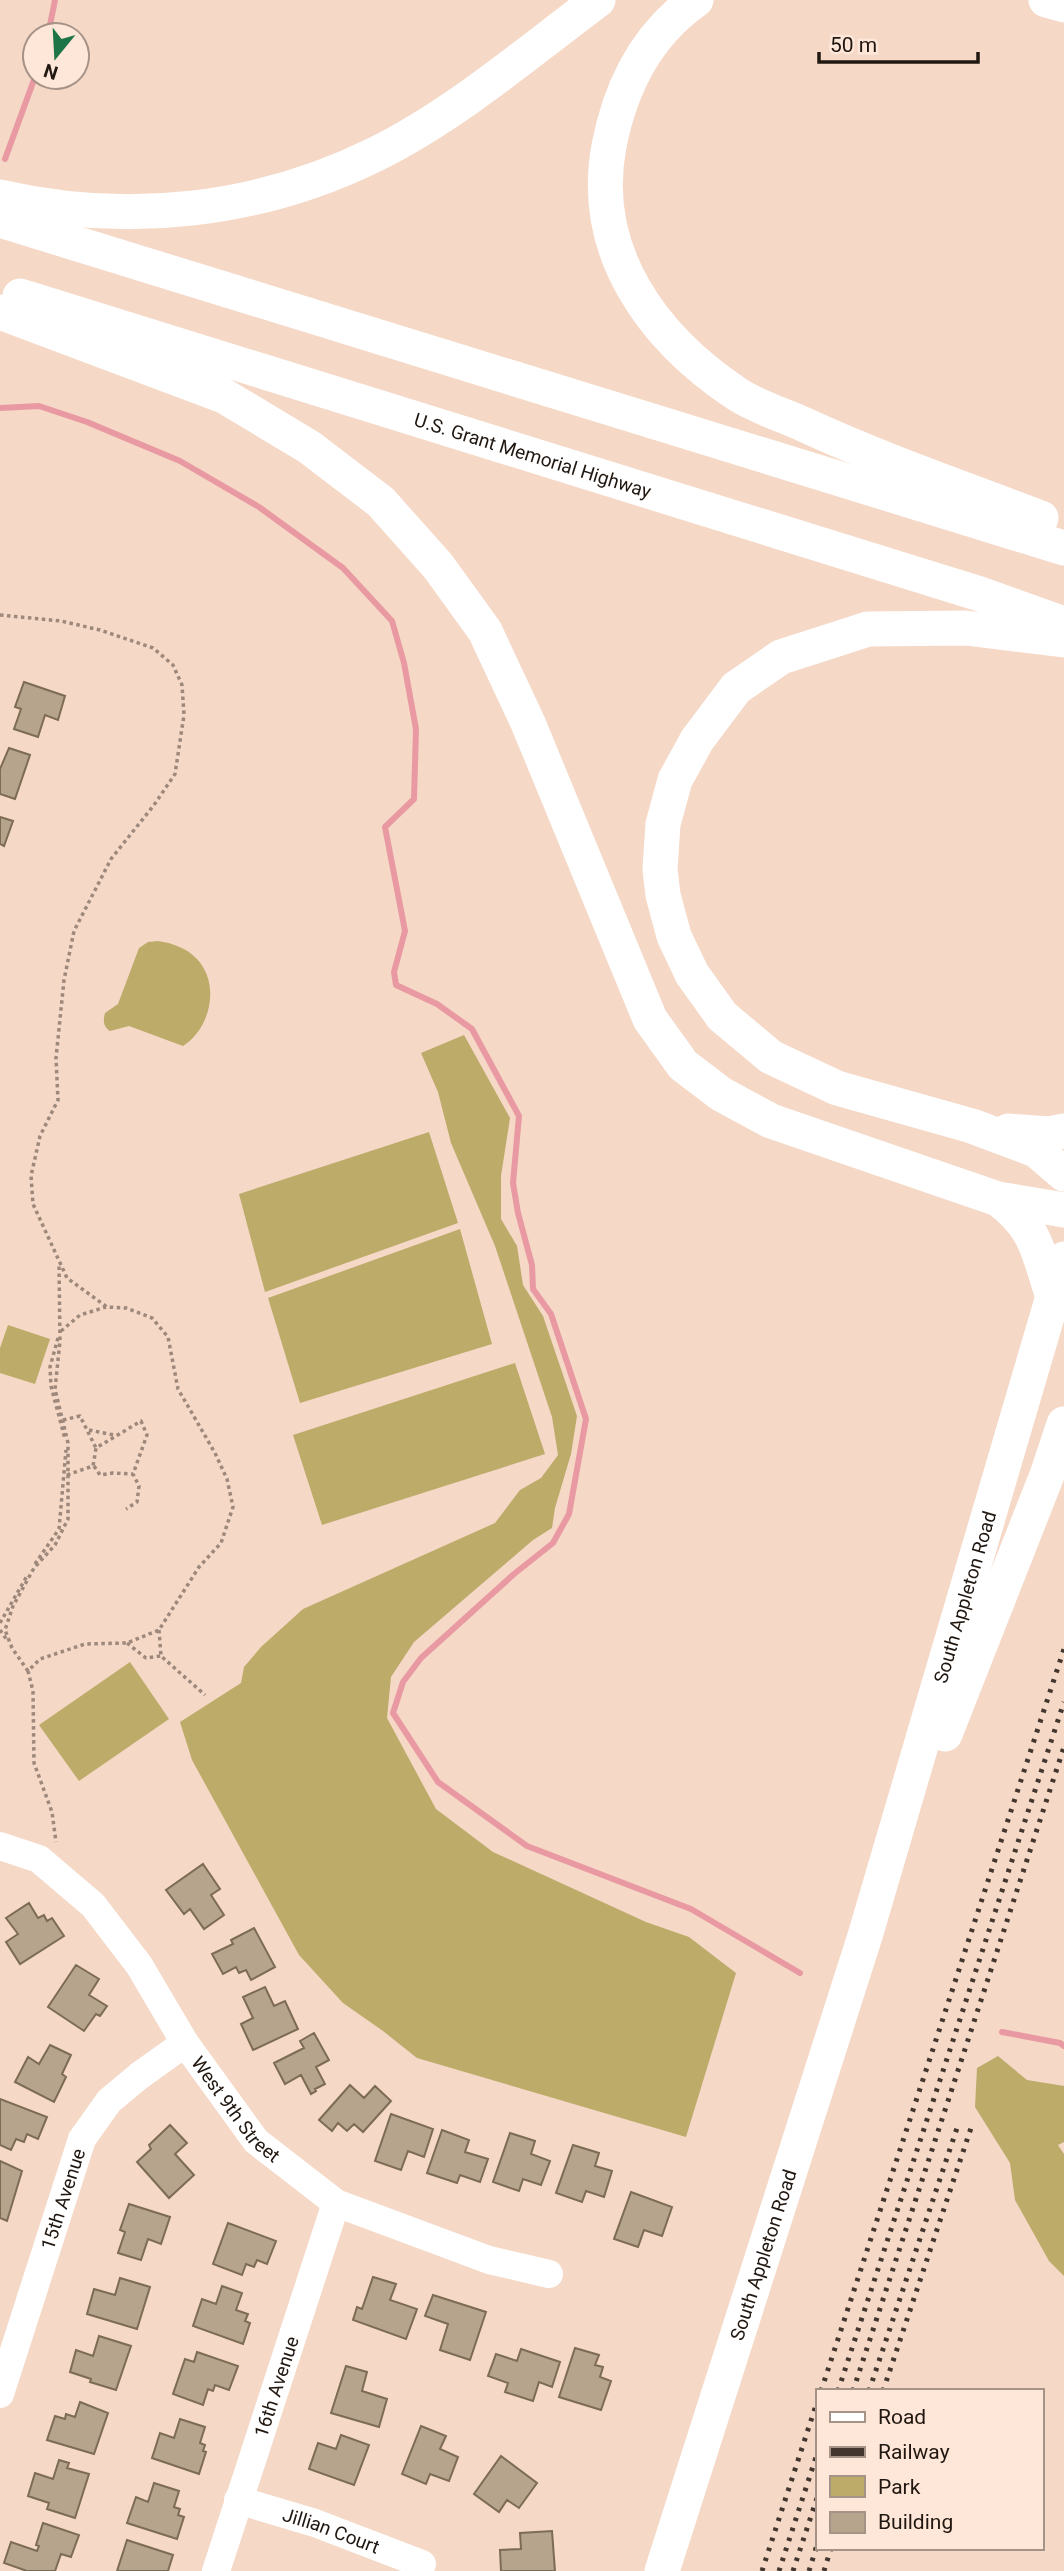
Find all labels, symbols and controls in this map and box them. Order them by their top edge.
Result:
north arrow [21,21,91,91]
scale bar [819,21,978,65]
text: 50 m [830,33,877,57]
text: N [41,59,61,85]
street label: U.S. Grant Memorial Highway [412,408,654,503]
street label: South Appleton Road [928,1508,1001,1686]
street label: West 9th Street [187,2052,285,2167]
street label: 15th Avenue [36,2145,90,2252]
street label: South Appleton Road [725,2166,801,2343]
street label: 16th Avenue [249,2333,303,2440]
legend [816,2389,1043,2550]
text: Road [878,2405,926,2429]
text: Railway [878,2440,950,2464]
text: Park [878,2475,921,2499]
street label: Jillian Court [280,2503,383,2558]
text: Building [878,2510,953,2534]

